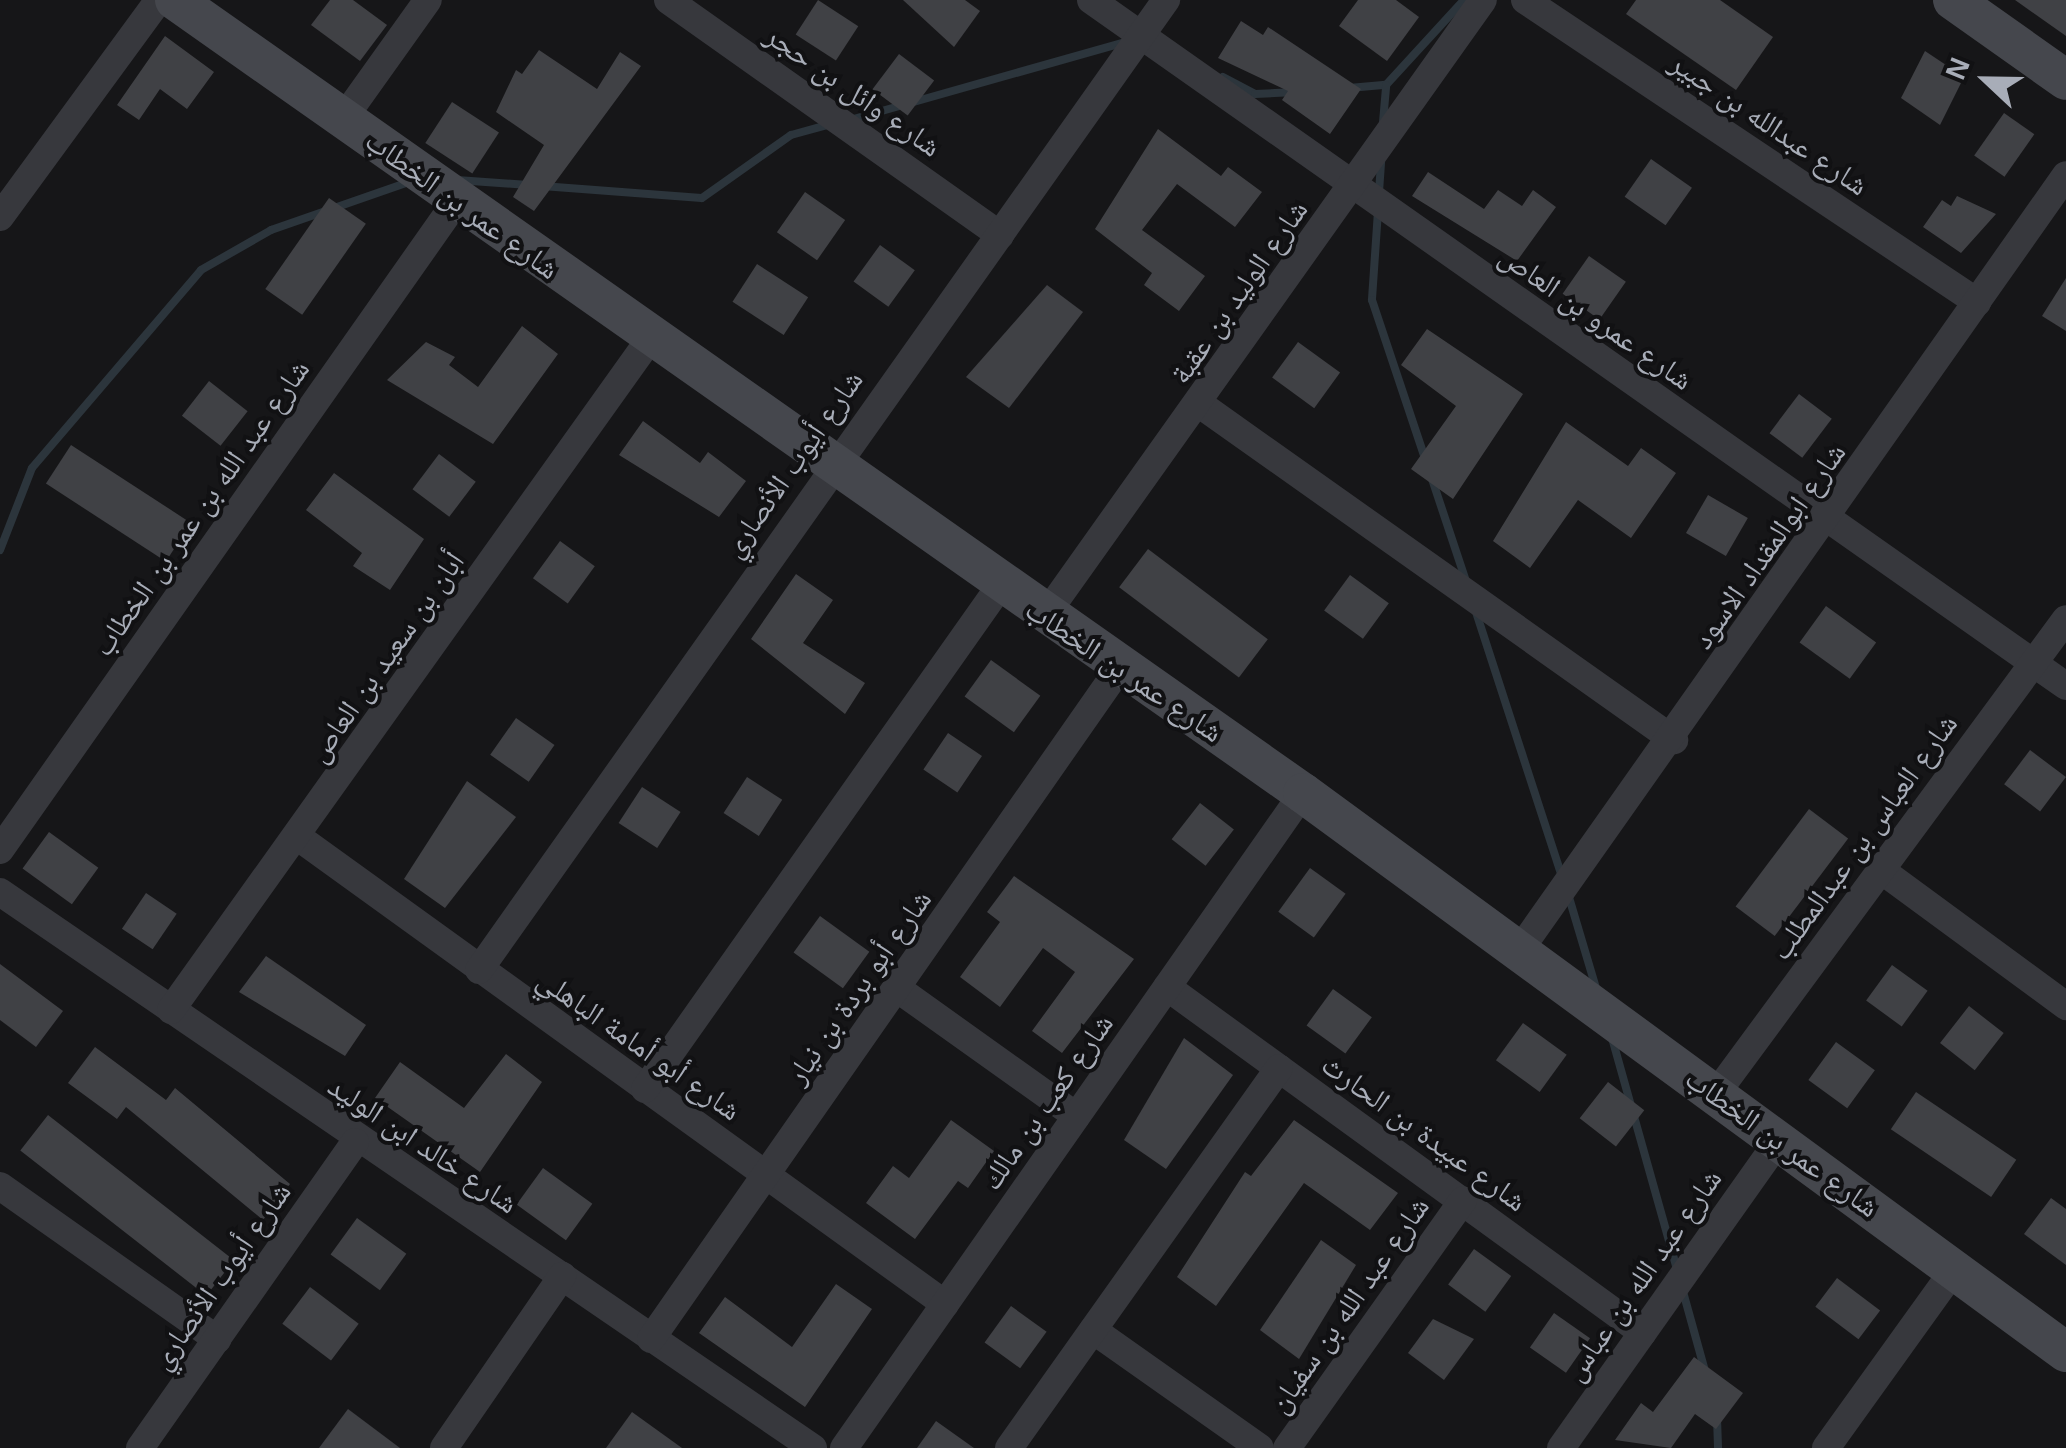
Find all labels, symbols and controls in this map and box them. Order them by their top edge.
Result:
street label: شارع وائل بن حجر [758,17,948,165]
north arrow [1936,30,2036,130]
street label: شارع عبدالله بن جبير [1663,44,1875,204]
text: N [1940,53,1976,84]
street label: شارع عمر بن الخطاب [358,123,566,287]
street label: شارع الوليد بن عقبة [1162,193,1316,391]
street label: شارع عمرو بن العاص [1492,238,1700,398]
street label: شارع عبد الله بن عمر بن الخطاب [85,353,317,663]
street label: شارع أيوب الأنصاري [715,363,871,565]
street label: شارع ابوالمقداد الاسود [1684,436,1854,656]
street label: أبان بن سعيد بن العاص [300,545,472,769]
street label: شارع عمر بن الخطاب [1018,592,1230,750]
street label: شارع العباس بن عبدالمطلب [1763,707,1965,967]
street label: شارع أبو بردة بن نيار [779,883,939,1091]
street label: شارع أبو أمامة الباهلي [530,961,748,1129]
street label: شارع كعب بن مالك [973,1007,1121,1197]
street label: شارع عبيدة بن الحارث [1314,1046,1534,1220]
street label: شارع عمر بن الخطاب [1678,1061,1886,1225]
street label: شارع خالد ابن الوليد [321,1068,525,1222]
street label: شارع عبد الله بن عباس [1556,1162,1730,1388]
street label: شارع أيوب الأنصاري [143,1175,299,1377]
street label: شارع عبد الله بن سفيان [1261,1190,1437,1420]

